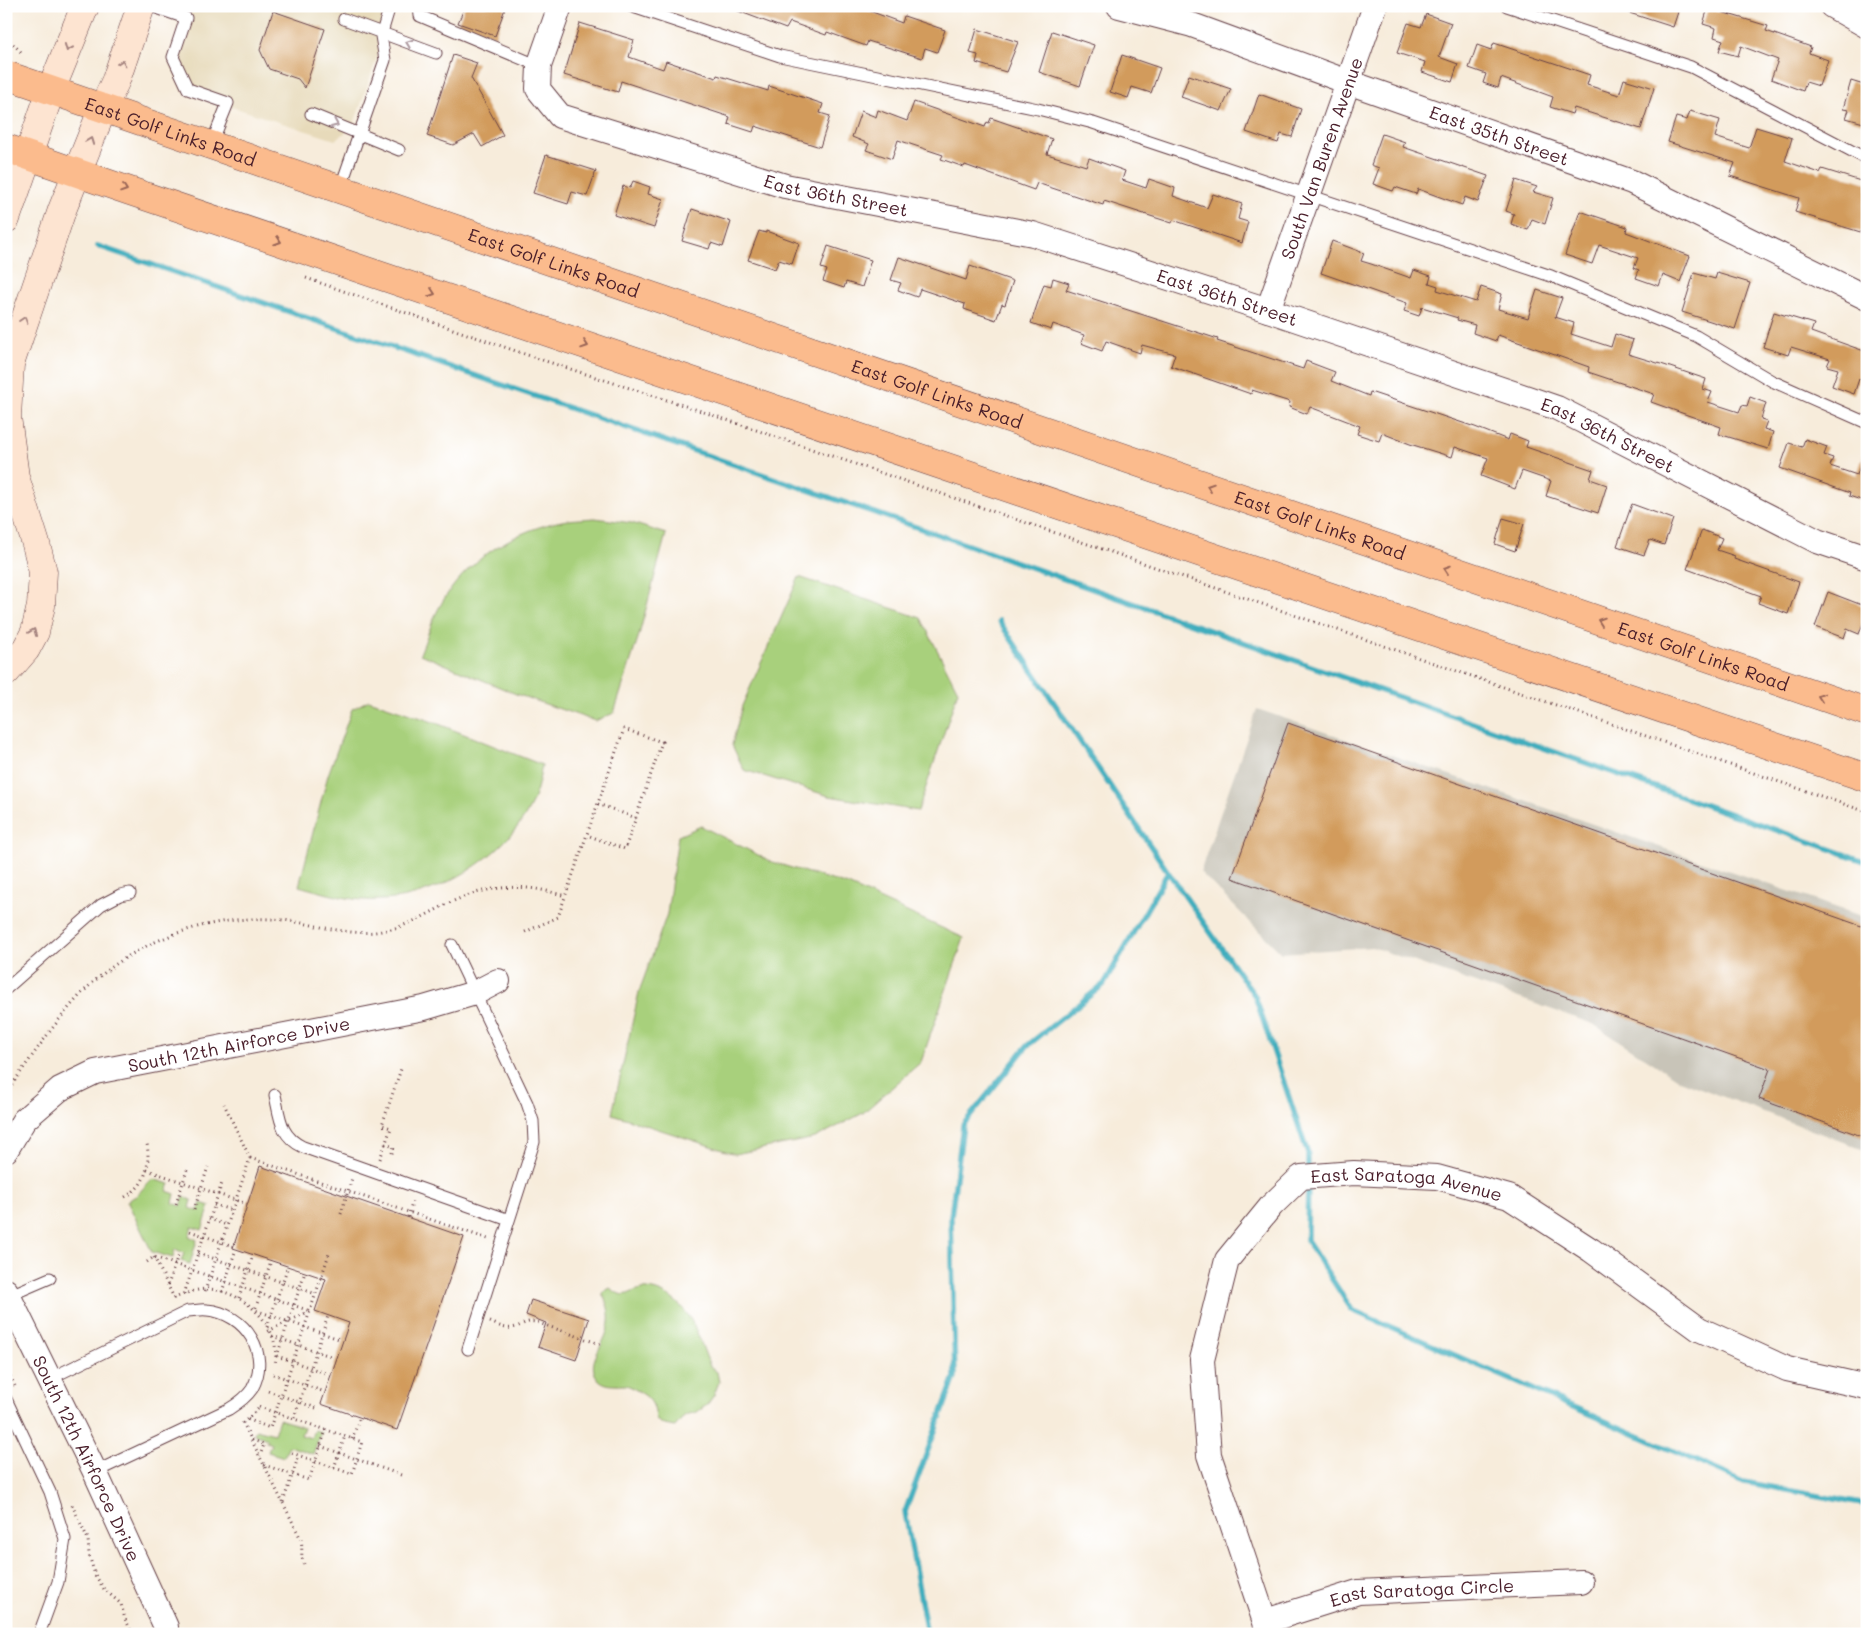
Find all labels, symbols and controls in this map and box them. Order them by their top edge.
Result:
one-way arrow [405,39,414,49]
one-way arrow [63,43,74,52]
street label: South Van Buren Avenue [1275,54,1368,262]
one-way arrow [116,60,126,68]
street label: East Golf Links Road [82,91,259,172]
street label: East 35th Street [1426,100,1572,171]
one-way arrow [330,117,339,128]
one-way arrow [84,137,94,146]
street label: East 36th Street [761,168,910,222]
one-way arrow [119,183,127,193]
street label: East Golf Links Road [465,222,642,303]
one-way arrow [273,235,281,245]
street label: East 36th Street [1154,263,1301,331]
one-way arrow [427,287,435,297]
one-way arrow [18,316,28,325]
one-way arrow [581,339,589,349]
street label: East Golf Links Road [848,353,1026,434]
street label: East 36th Street [1538,391,1679,478]
one-way arrow [1207,483,1215,493]
street label: East Golf Links Road [1231,484,1409,565]
one-way arrow [1443,564,1452,574]
street label: East Golf Links Road [1615,616,1792,696]
one-way arrow [1597,617,1605,627]
one-way arrow [27,628,38,637]
one-way arrow [1817,693,1825,703]
street label: South 12th Airforce Drive [126,1011,352,1077]
street label: East Saratoga Avenue [1310,1161,1505,1207]
street label: South 12th Airforce Drive [28,1351,146,1565]
street label: East Saratoga Circle [1327,1573,1515,1612]

